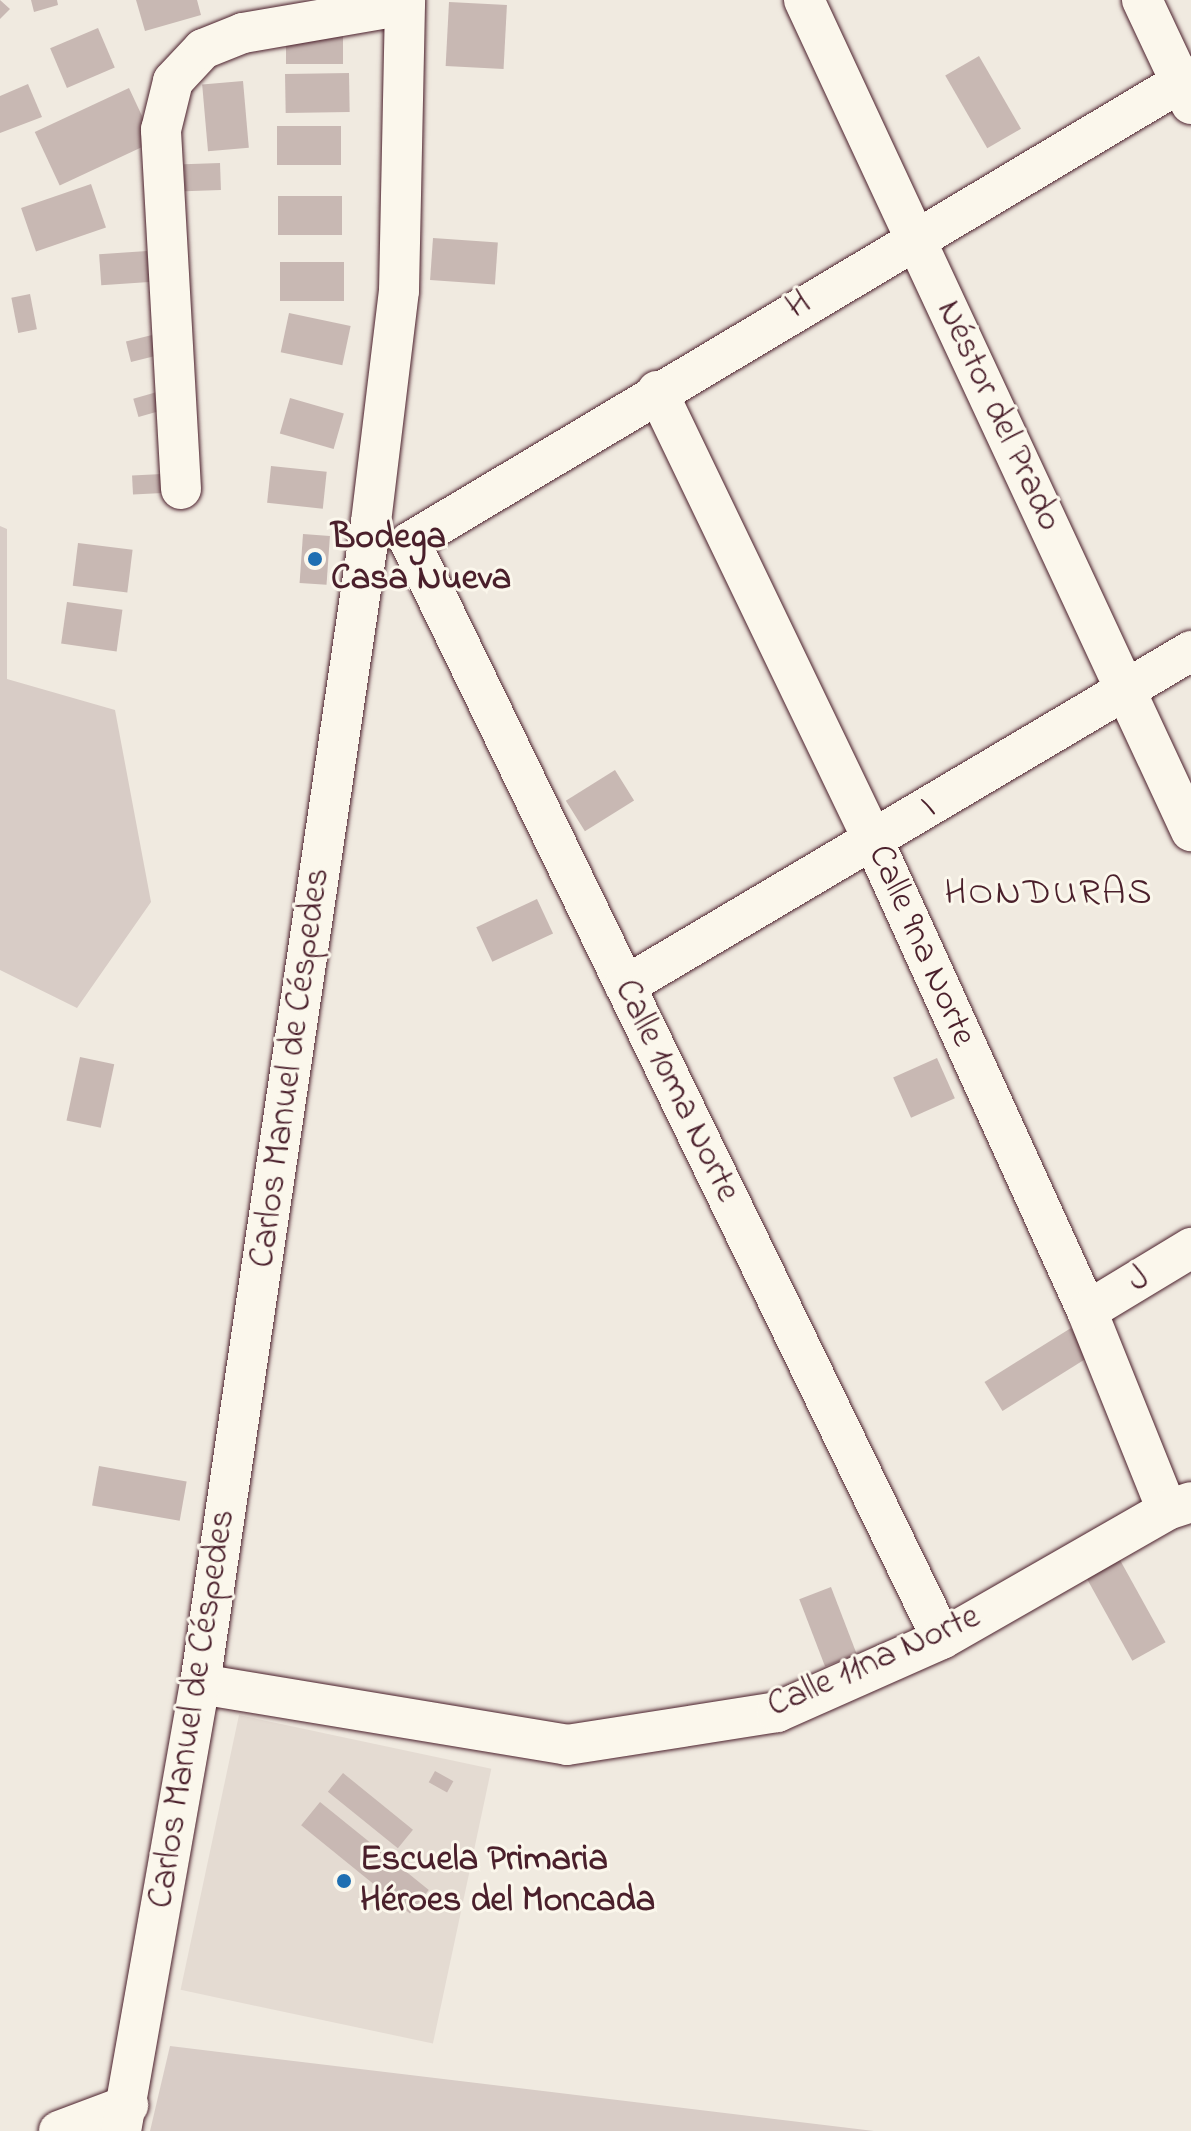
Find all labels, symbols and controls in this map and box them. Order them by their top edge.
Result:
street label: H [779,282,819,330]
street label: Néstor del Prado [926,294,1070,538]
place label: Bodega Casa Nueva [331,516,511,601]
marker: Bodega Casa Nueva [306,550,324,568]
street label: I [914,787,944,829]
street label: Calle 9na Norte [857,839,985,1053]
street label: Carlos Manuel de Céspedes [242,865,340,1271]
district label: HONDURAS [944,872,1154,918]
street label: Calle 10ma Norte [603,973,749,1209]
street label: J [1120,1257,1158,1303]
street label: Carlos Manuel de Céspedes [140,1507,246,1911]
street label: Calle 11na Norte [761,1596,987,1728]
place label: Escuela Primaria Héroes del Moncada [360,1838,655,1923]
marker: Escuela Primaria Héroes del Moncada [335,1872,353,1890]

